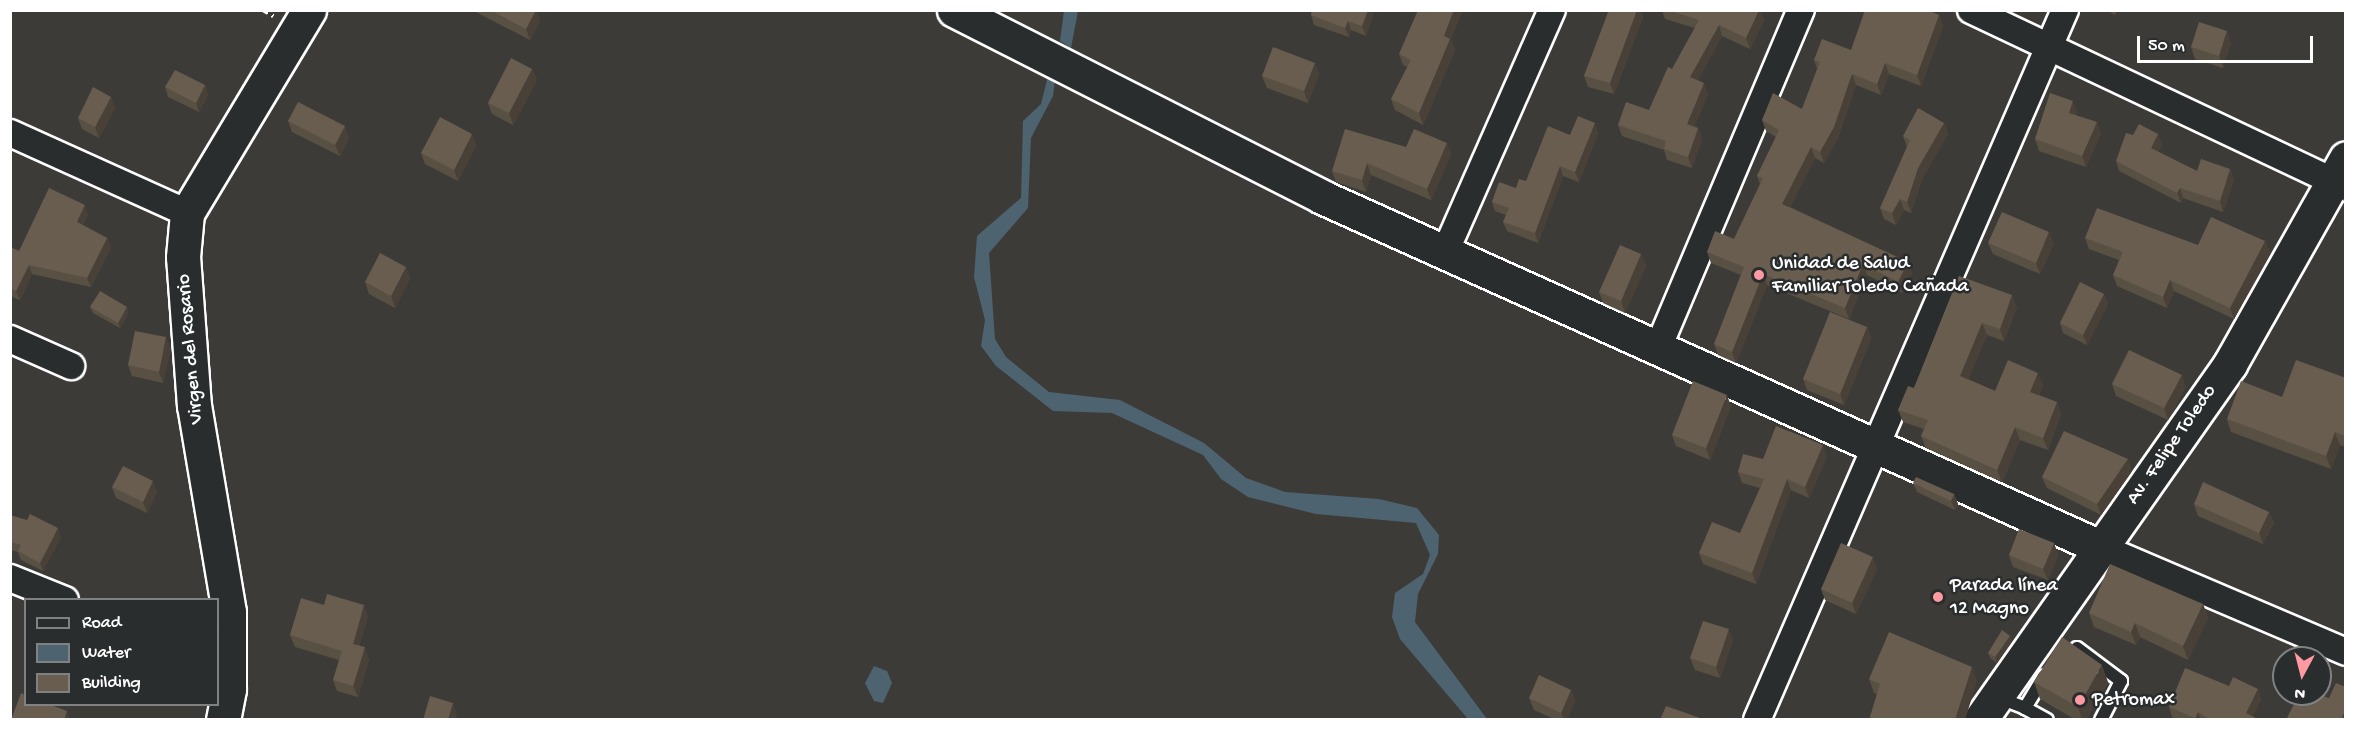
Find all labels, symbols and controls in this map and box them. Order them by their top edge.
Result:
scale bar [2140,24,2316,62]
text: 50 m [2148,36,2185,57]
place label: Unidad de Salud Familiar Toledo Cañada [1772,252,1969,299]
marker: Unidad de Salud Familiar Toledo Cañada [1750,266,1768,284]
street label: Virgen del Rosario [172,273,210,425]
street label: Av. Felipe Toledo [2122,380,2222,510]
place label: Parada línea 12 Magno [1950,574,2058,621]
marker: Parada línea 12 Magno [1931,590,1945,604]
legend [24,598,219,706]
text: Road [82,613,121,634]
text: Water [82,643,130,664]
north arrow [2272,646,2332,706]
text: Building [82,673,141,694]
text: N [2294,682,2306,702]
place label: Petromax [2092,688,2175,712]
marker: Petromax [2073,693,2087,707]

